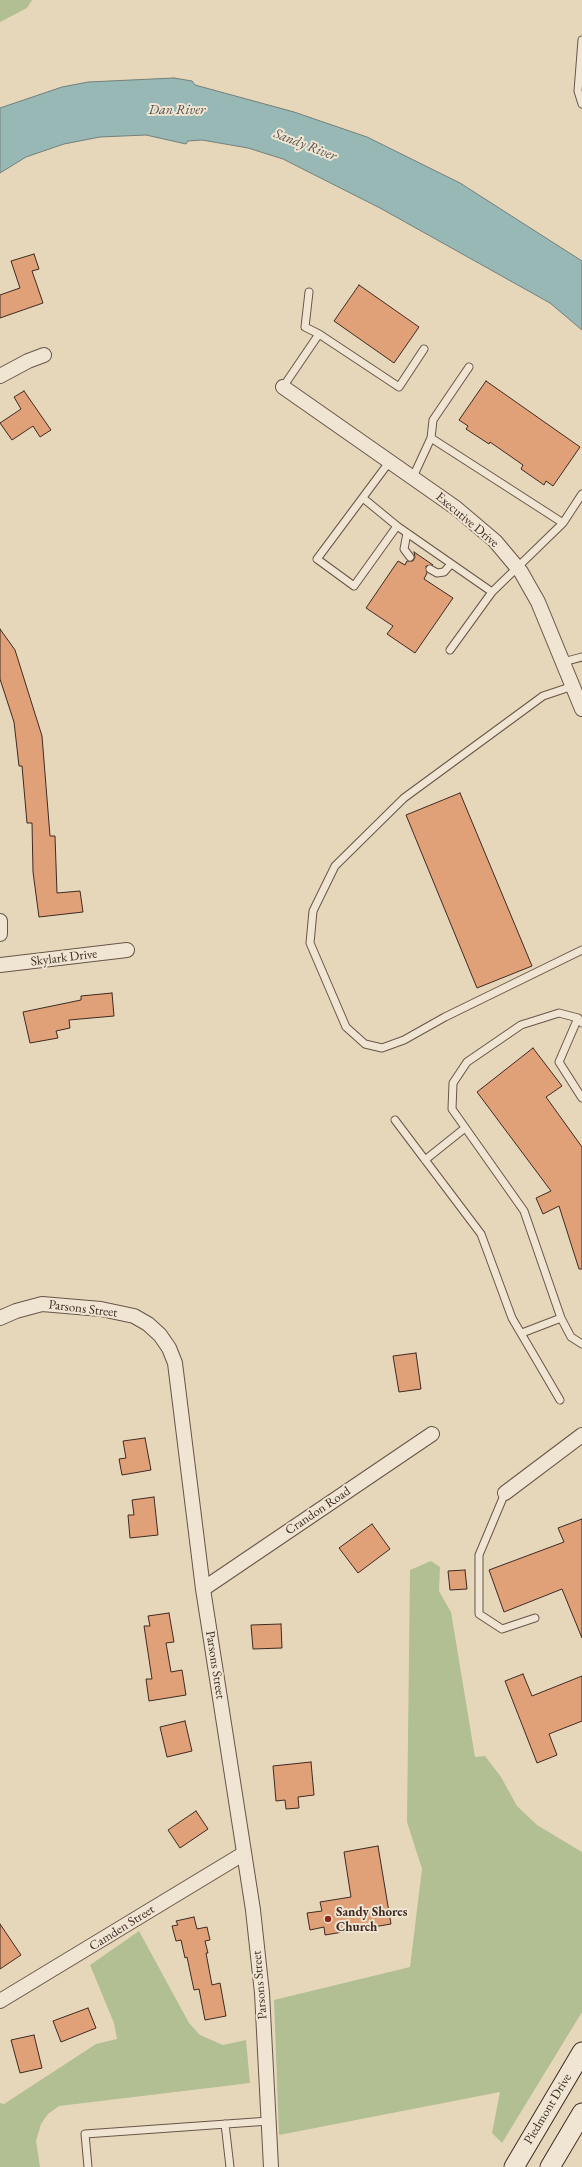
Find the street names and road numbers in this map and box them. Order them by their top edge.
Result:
street label: Executive Drive [432,489,502,551]
street label: Skylark Drive [30,946,98,970]
street label: Parsons Street [48,1297,118,1321]
street label: Crandon Road [282,1483,354,1539]
street label: Parsons Street [202,1630,228,1700]
street label: Camden Street [86,1902,158,1954]
street label: Parsons Street [249,1950,271,2020]
street label: Piedmont Drive [521,2071,575,2147]

